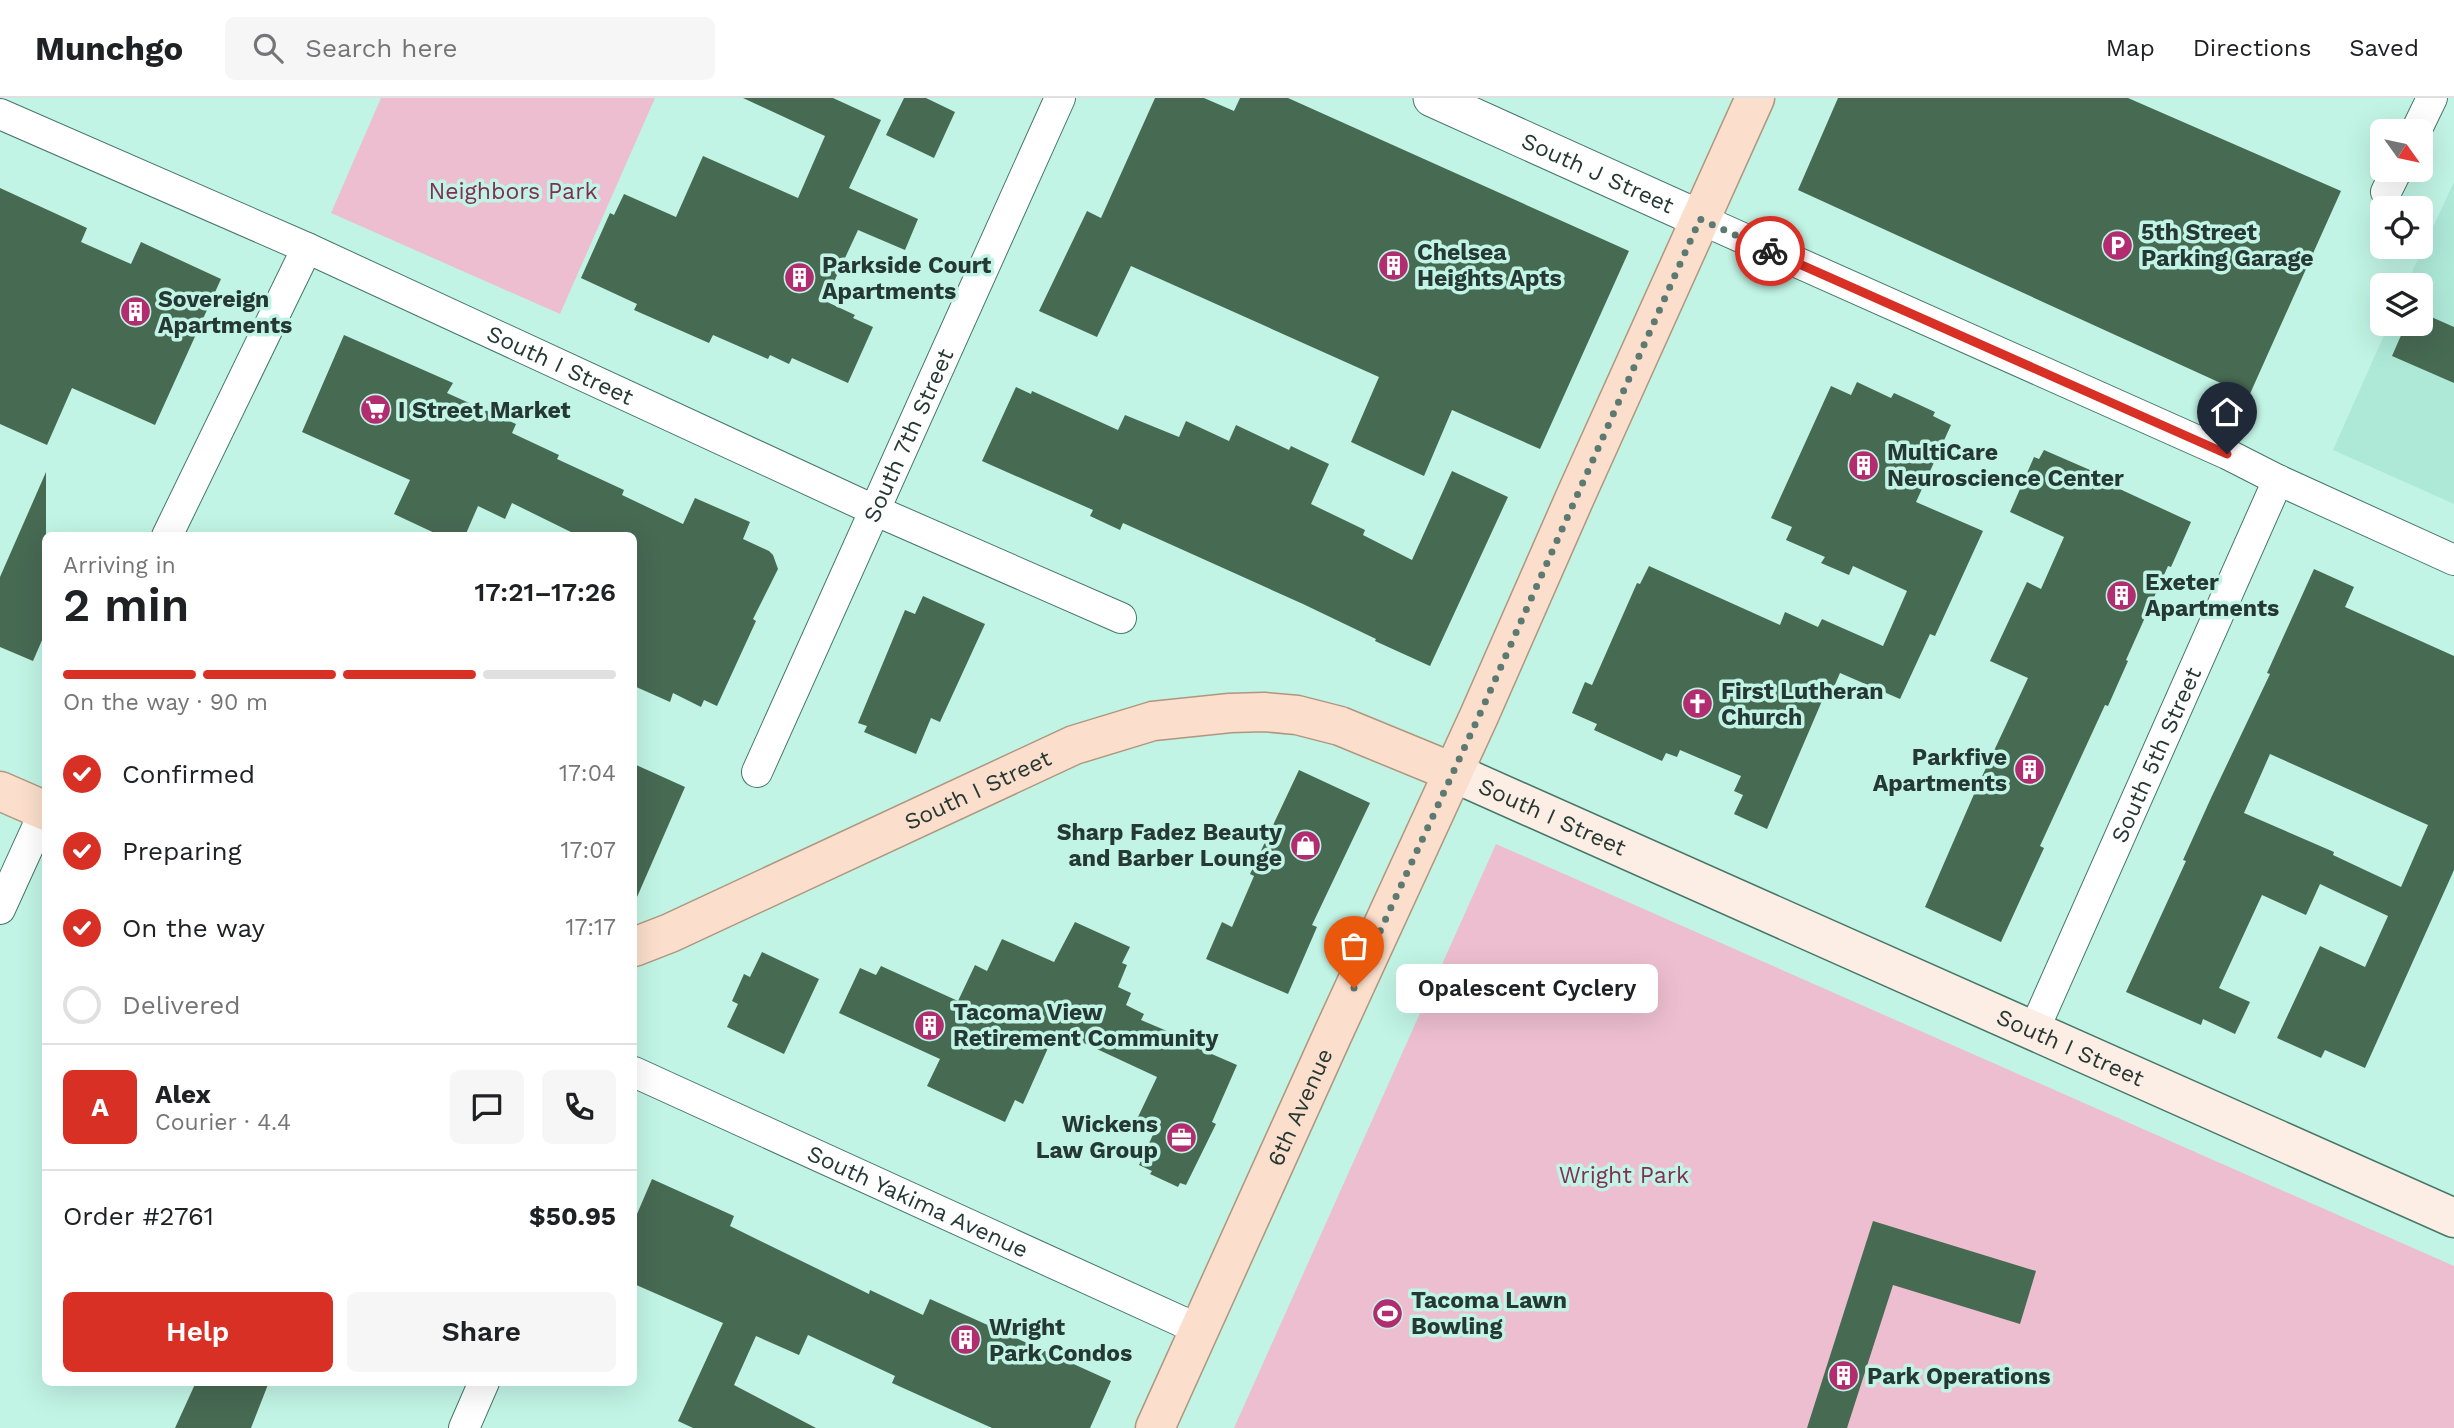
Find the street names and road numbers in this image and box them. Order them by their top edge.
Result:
street label: South J Street [1517,127,1678,220]
street label: South I Street [483,320,638,411]
street label: South 7th Street [858,344,960,527]
street label: South 5th Street [2106,663,2207,847]
street label: South I Street [900,744,1056,836]
street label: South I Street [1474,773,1630,862]
street label: South I Street [1992,1003,2148,1092]
street label: 6th Avenue [1262,1044,1339,1170]
street label: South Yakima Avenue [803,1140,1032,1264]

